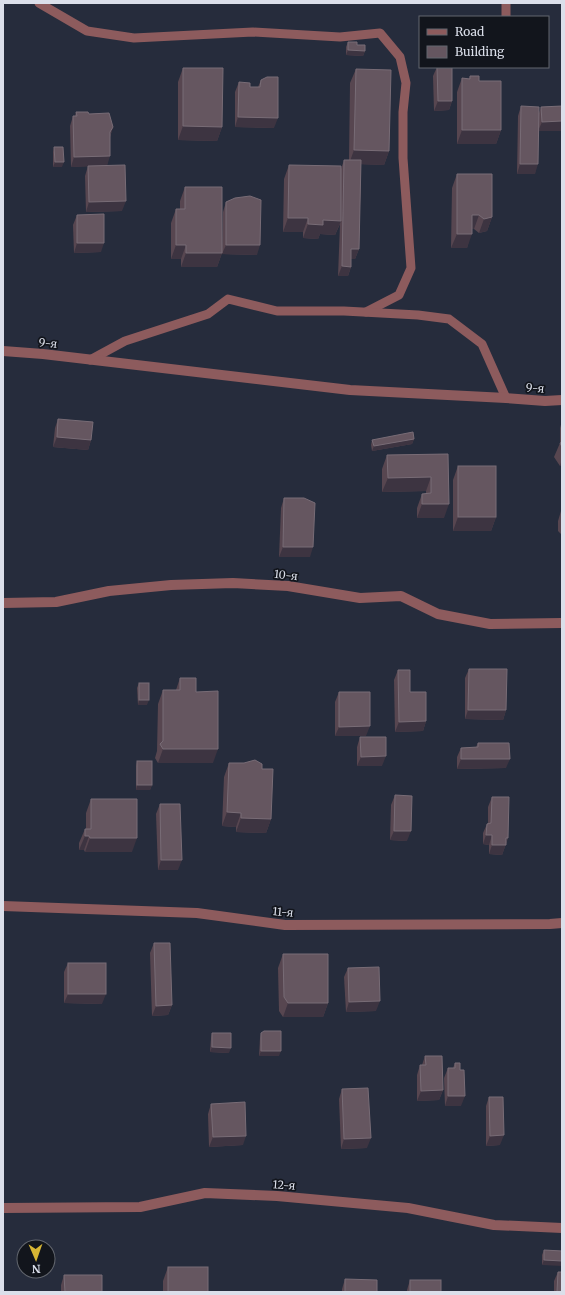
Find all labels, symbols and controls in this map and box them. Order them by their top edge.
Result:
legend [419,16,549,68]
text: Road [455,24,484,39]
text: Building [455,44,505,59]
street label: 9-я [38,335,58,351]
street label: 9-я [525,380,545,396]
street label: 10-я [274,567,299,583]
street label: 11-я [272,904,294,920]
street label: 12-я [272,1177,296,1193]
north arrow [16,1239,56,1279]
text: N [31,1262,41,1276]

